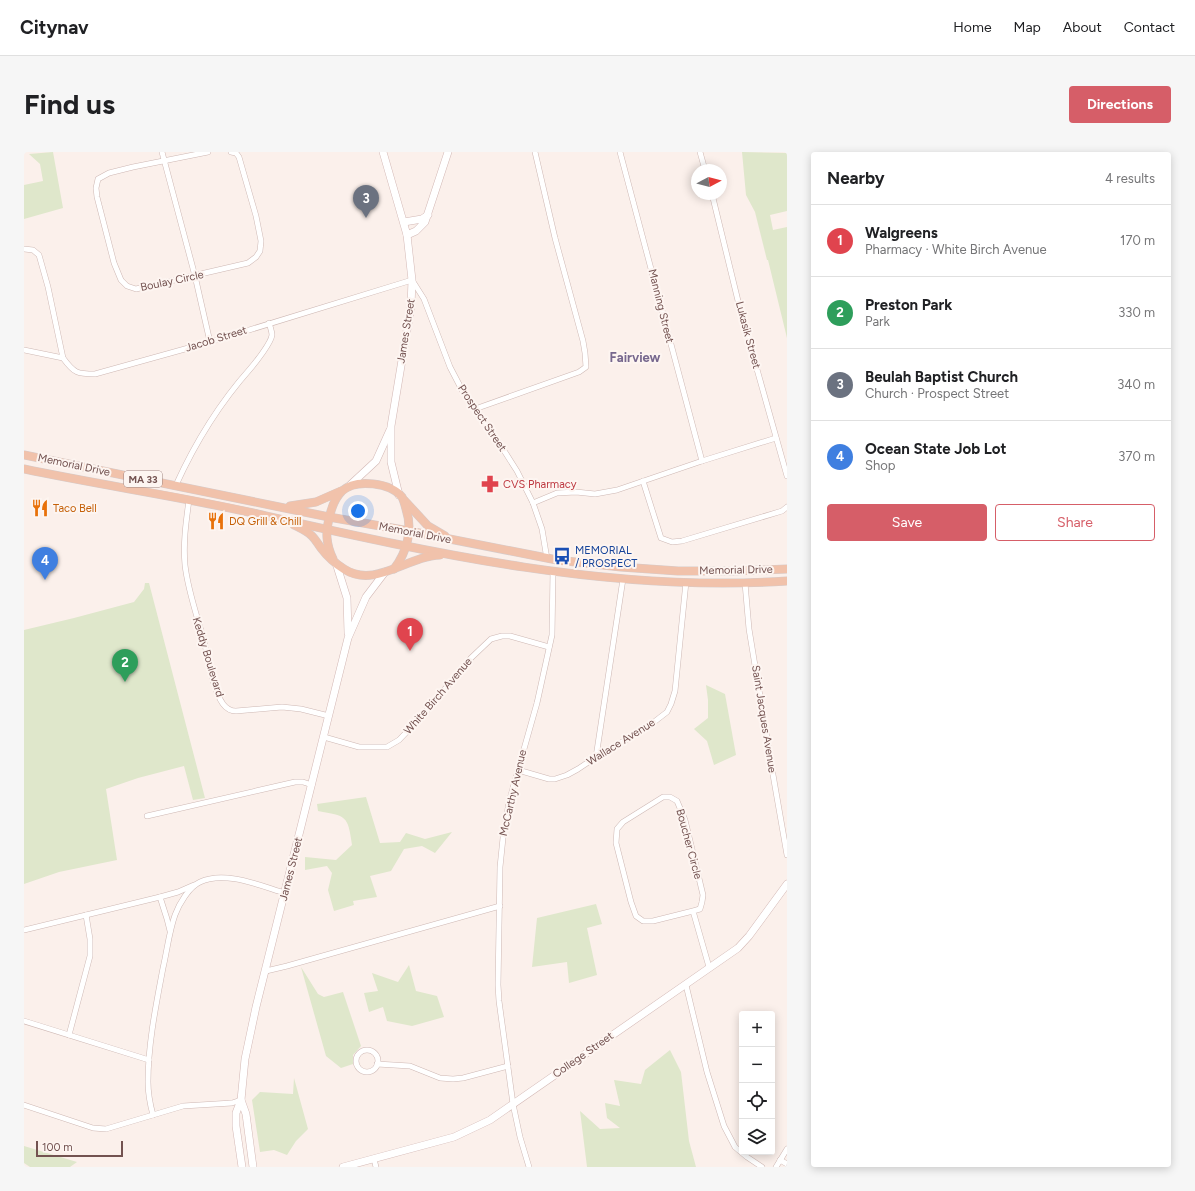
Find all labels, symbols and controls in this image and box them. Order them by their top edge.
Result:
text: Citynav [20,16,89,39]
text: Home [953,19,992,36]
text: Map [1014,19,1041,36]
text: About [1063,19,1102,36]
text: Contact [1124,19,1175,36]
button: Directions [1069,86,1171,123]
text: Find us [24,87,115,121]
north arrow [691,164,727,200]
text: Nearby [827,168,885,188]
text: 4 results [1105,171,1155,186]
pin: 3 [353,185,379,218]
text: Walgreens [865,224,938,242]
text: 1 [837,233,843,248]
text: 170 m [1120,233,1155,248]
text: Pharmacy · White Birch Avenue [865,242,1047,257]
street label: Boulay Circle [139,268,205,294]
street label: Manning Street [646,268,676,344]
text: Preston Park [865,296,952,314]
street label: James Street [394,298,418,364]
street label: Lukasik Street [733,300,763,370]
text: 2 [836,305,844,320]
text: 330 m [1118,305,1155,320]
text: Park [865,314,890,329]
street label: Jacob Street [184,323,248,355]
district label: Fairview [610,350,661,365]
text: Beulah Baptist Church [865,368,1018,386]
text: 3 [836,377,844,392]
text: 340 m [1117,377,1155,392]
street label: Prospect Street [455,382,509,454]
text: Church · Prospect Street [865,386,1009,401]
text: Ocean State Job Lot [865,440,1006,458]
text: 4 [836,449,844,464]
text: 370 m [1118,449,1155,464]
street label: Memorial Drive [37,451,111,479]
text: Shop [865,458,895,473]
road number: MA 33 [124,471,162,487]
pharmacy icon: CVS Pharmacy [480,474,500,494]
place label: CVS Pharmacy [503,478,577,491]
restaurant icon: Taco Bell [30,498,50,518]
your location [348,501,368,521]
place label: Taco Bell [53,502,97,515]
button: Save [827,504,987,541]
button: Share [995,504,1155,541]
restaurant icon: DQ Grill & Chill [206,511,226,531]
place label: DQ Grill & Chill [229,515,301,528]
street label: Memorial Drive [378,520,452,546]
place label: MEMORIAL / PROSPECT [575,544,637,570]
bus stop icon: MEMORIAL / PROSPECT [552,546,572,566]
pin: 4 [32,547,58,580]
street label: Memorial Drive [699,563,773,577]
street label: Keddy Boulevard [190,615,226,699]
pin: 1 [397,618,423,651]
pin: 2 [112,649,138,682]
street label: White Birch Avenue [401,655,475,737]
street label: Saint Jacques Avenue [749,664,779,774]
street label: Wallace Avenue [584,716,658,768]
street label: McCarthy Avenue [497,748,529,838]
street label: Boucher Circle [673,807,705,881]
street label: James Street [277,836,305,902]
map controls [739,1011,775,1155]
button: + [739,1011,775,1047]
street label: College Street [550,1029,616,1081]
button: − [739,1047,775,1083]
button: locate [739,1083,775,1119]
button: layers [739,1119,775,1155]
scale bar [36,1139,123,1158]
text: 100 m [42,1141,73,1154]

